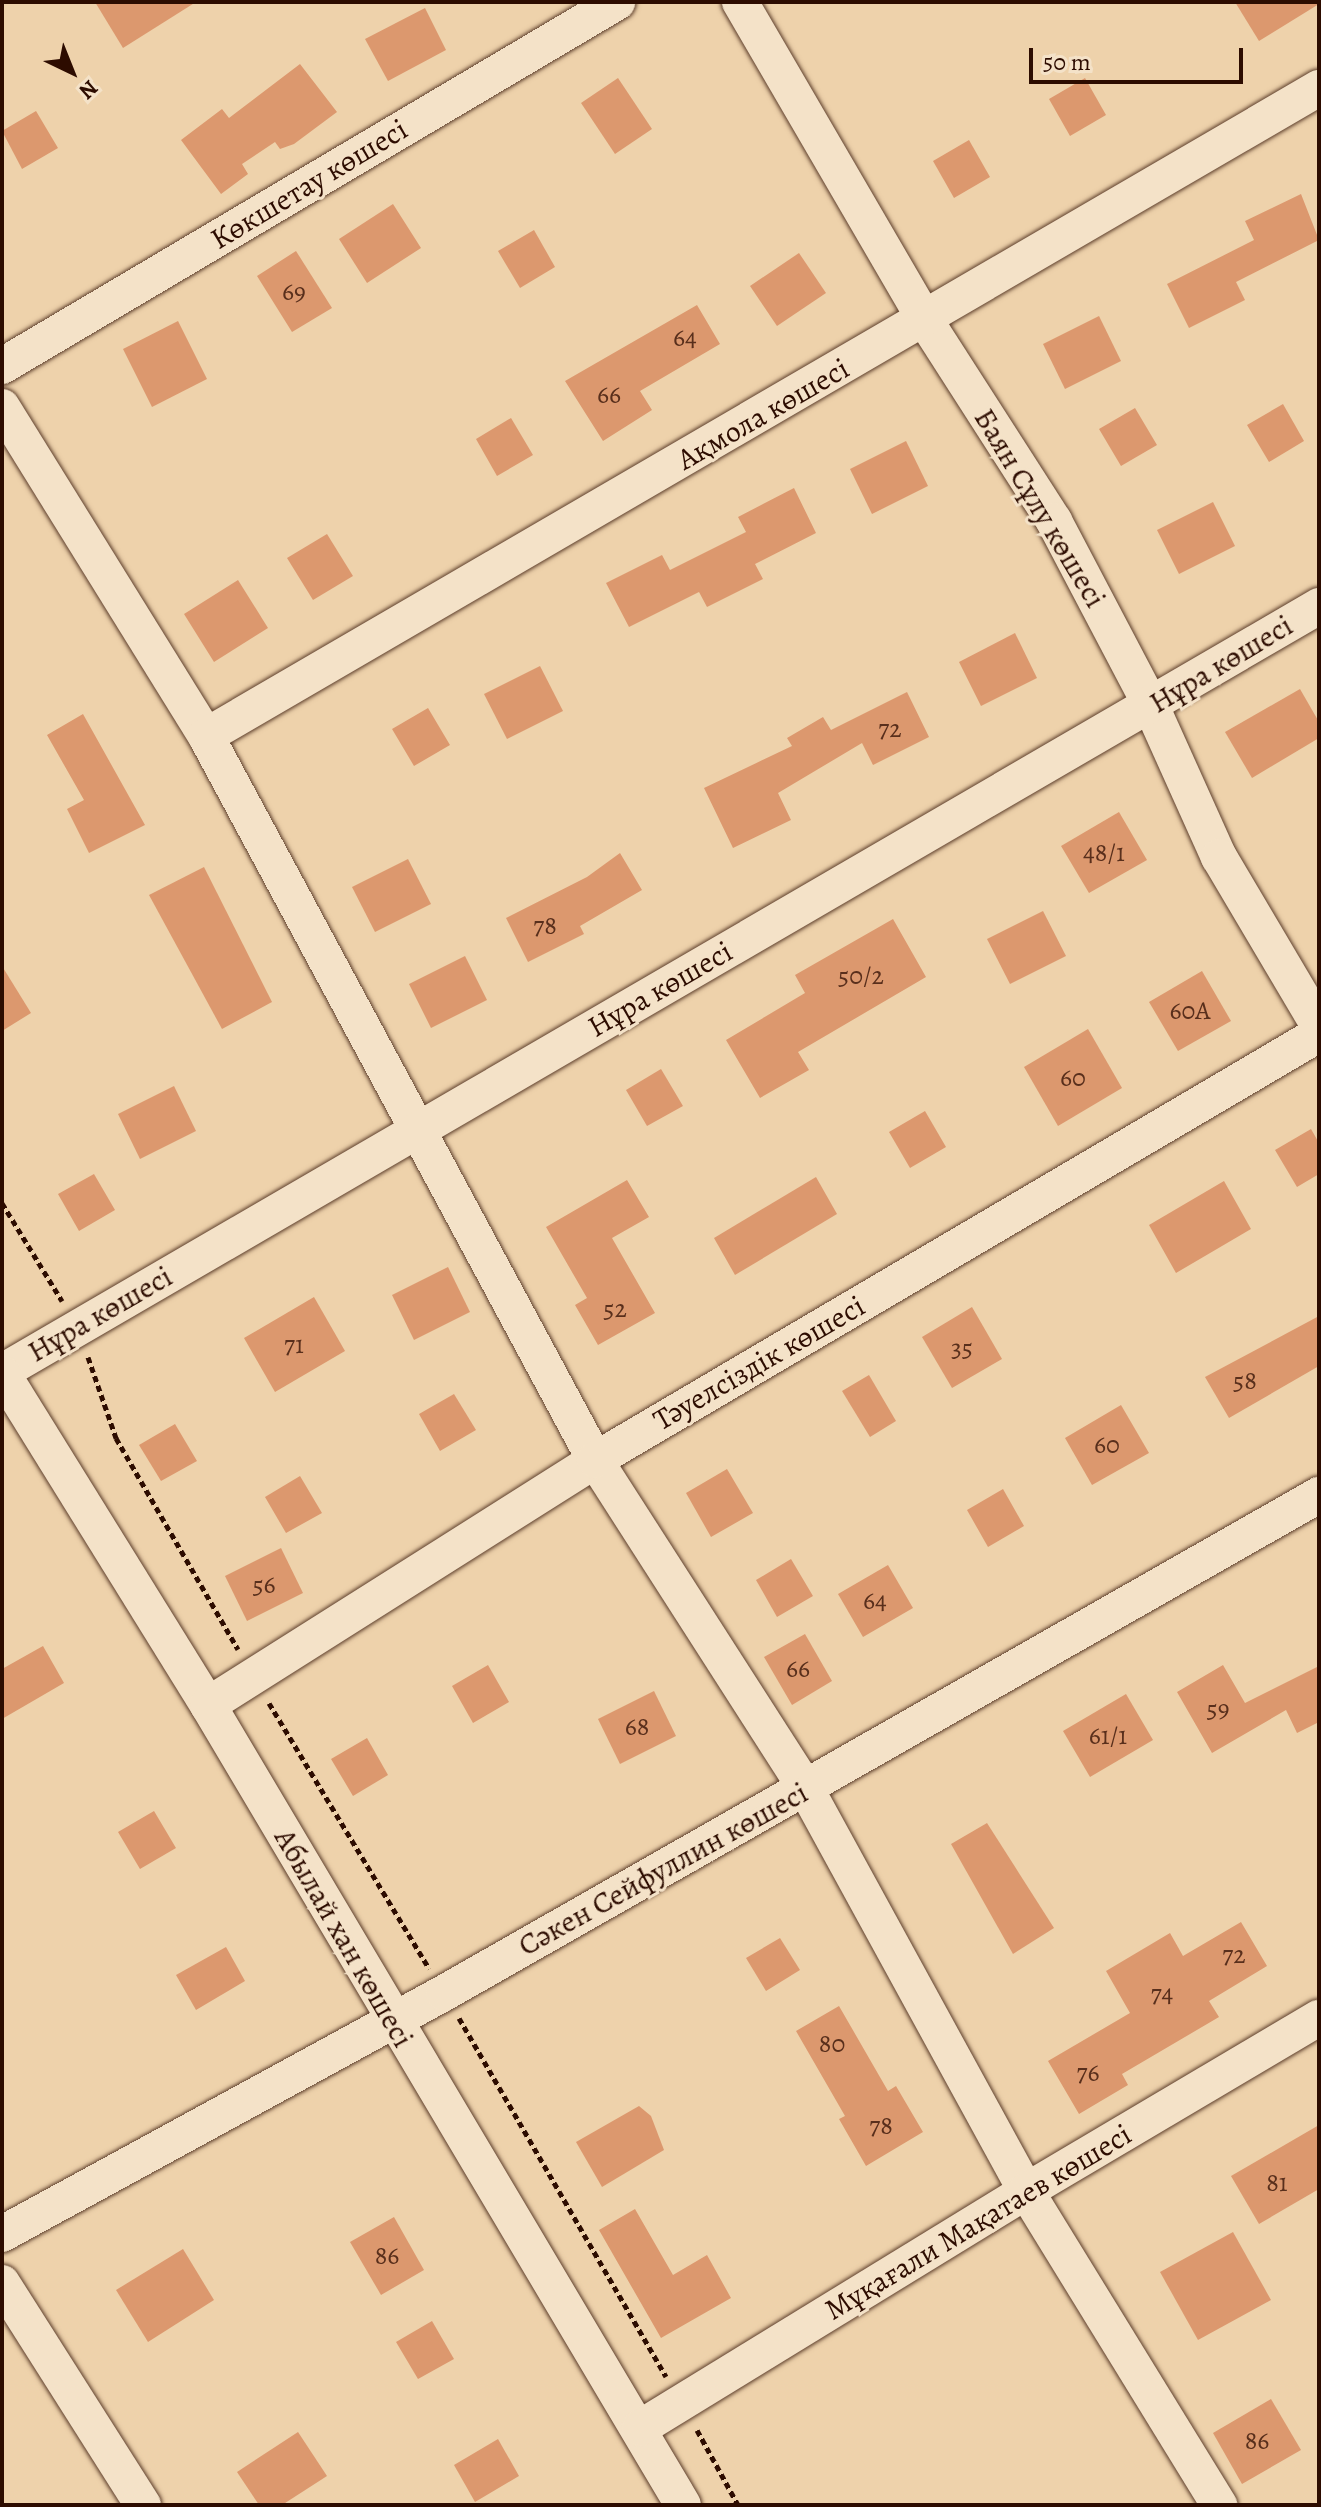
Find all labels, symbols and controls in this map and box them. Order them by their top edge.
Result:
north arrow [32,32,112,112]
scale bar [1033,32,1247,82]
text: 50 m [1043,46,1091,78]
text: N [72,73,104,106]
street label: Көкшетау көшесі [204,111,414,257]
house number: 69 [282,276,306,308]
house number: 64 [673,322,697,354]
street label: Ақмола көшесі [671,350,855,478]
house number: 66 [597,379,621,411]
street label: Баян Сұлу көшесі [966,402,1114,614]
street label: Нұра көшесі [1143,607,1299,721]
house number: 72 [878,713,902,745]
house number: 48/1 [1083,837,1125,869]
house number: 78 [533,910,557,942]
street label: Нұра көшесі [581,933,739,1045]
house number: 50/2 [838,960,884,992]
house number: 60А [1169,995,1211,1027]
house number: 60 [1060,1062,1086,1094]
street label: Нұра көшесі [21,1258,179,1370]
street label: Тәуелсіздік көшесі [647,1288,871,1438]
house number: 52 [603,1293,627,1325]
house number: 71 [284,1329,304,1361]
house number: 35 [951,1332,973,1364]
house number: 58 [1233,1365,1257,1397]
house number: 60 [1094,1429,1120,1461]
house number: 56 [252,1569,276,1601]
house number: 64 [863,1585,887,1617]
house number: 66 [786,1653,810,1685]
house number: 59 [1206,1693,1230,1725]
house number: 68 [625,1711,649,1743]
house number: 61/1 [1089,1720,1127,1752]
street label: Сәкен Сейфуллин көшесі [512,1774,814,1964]
street label: Абылай хан көшесі [267,1822,421,2054]
house number: 72 [1222,1939,1246,1971]
house number: 74 [1151,1978,1173,2010]
house number: 80 [819,2028,845,2060]
house number: 76 [1077,2057,1099,2089]
house number: 78 [869,2110,893,2142]
street label: Мұқағали Мақатаев көшесі [818,2116,1138,2328]
house number: 81 [1266,2167,1288,2199]
house number: 86 [375,2240,399,2272]
house number: 86 [1245,2425,1269,2457]

